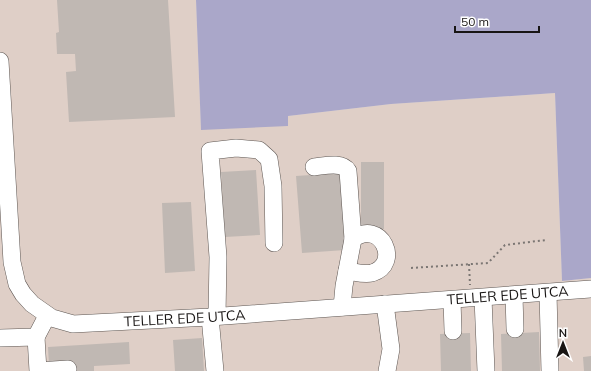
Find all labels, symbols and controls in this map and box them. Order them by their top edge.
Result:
scale bar [455,8,539,34]
text: 50 m [461,14,489,29]
street label: TELLER EDE UTCA [446,282,570,309]
street label: TELLER EDE UTCA [123,305,247,330]
north arrow [543,323,583,363]
text: N [559,326,567,340]

